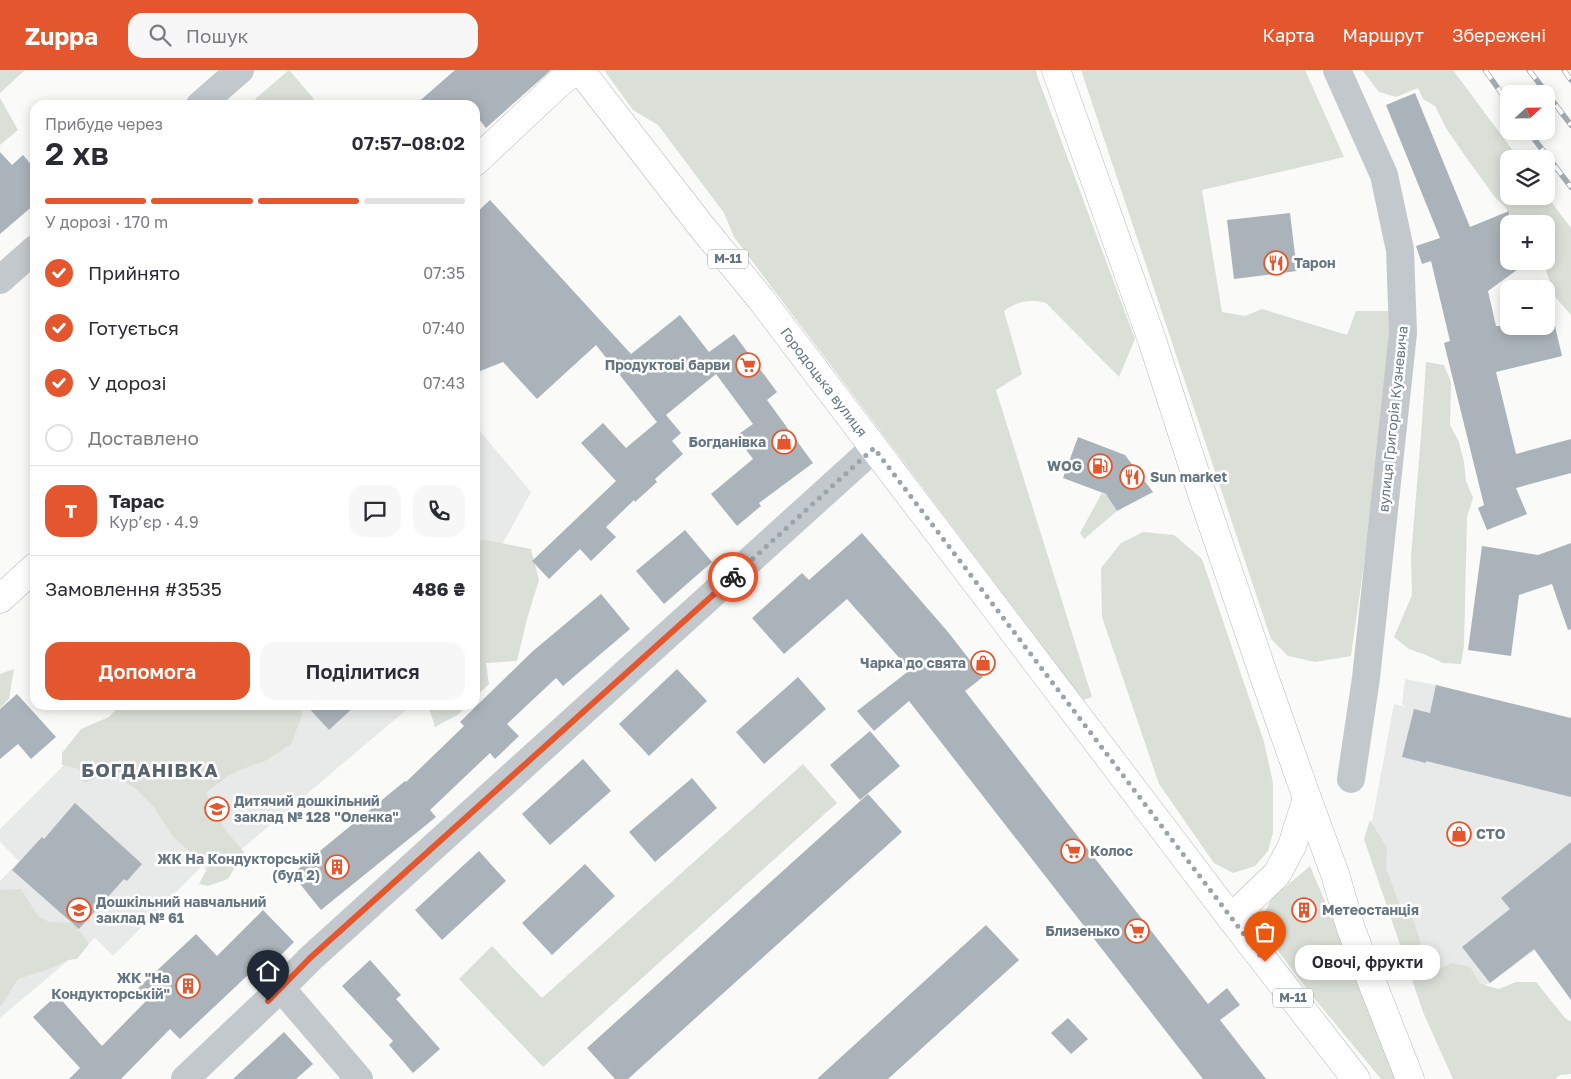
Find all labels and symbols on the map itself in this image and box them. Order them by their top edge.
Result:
north arrow [1500,85,1555,140]
road number: М-11 [708,250,748,268]
restaurant icon: Тарон [1263,250,1289,276]
place label: Тарон [1294,254,1336,271]
street label: Городоцька вулиця [777,324,871,440]
street label: вулиця Григорія Кузневича [1374,325,1411,513]
supermarket icon: Продуктові барви [735,352,761,378]
place label: Продуктові барви [605,356,730,373]
shop icon: Богданівка [771,429,797,455]
place label: Богданівка [689,433,766,450]
fuel station icon: WOG [1087,453,1113,479]
place label: WOG [1047,457,1082,474]
restaurant icon: Sun market [1119,464,1145,490]
place label: Sun market [1150,468,1228,485]
courier [708,552,758,602]
shop icon: Чарка до свята [970,650,996,676]
place label: Чарка до свята [860,654,966,671]
district label: БОГДАНІВКА [81,758,219,781]
place label: Дитячий дошкільний заклад № 128 "Оленка" [234,792,399,825]
school or university icon: Дитячий дошкільний заклад № 128 "Оленка" [204,796,230,822]
shop icon: СТО [1446,821,1472,847]
place label: СТО [1476,825,1506,842]
supermarket icon: Колос [1060,838,1086,864]
place label: Колос [1090,842,1133,859]
place label: ЖК На Кондукторській (буд 2) [157,850,320,883]
building icon: ЖК На Кондукторській (буд 2) [324,854,350,880]
place label: Дошкільний навчальний заклад № 61 [96,893,266,926]
school or university icon: Дошкільний навчальний заклад № 61 [66,897,92,923]
building icon: Метеостанція [1291,897,1317,923]
place label: Метеостанція [1322,901,1419,918]
pin [1244,911,1286,962]
supermarket icon: Близенько [1124,918,1150,944]
place label: Близенько [1045,922,1120,939]
callout: Овочі, фрукти [1295,944,1440,980]
pin [247,950,289,1001]
place label: ЖК "На Кондукторській" [51,969,170,1002]
building icon: ЖК "На Кондукторській" [175,973,201,999]
road number: М-11 [1273,988,1313,1008]

